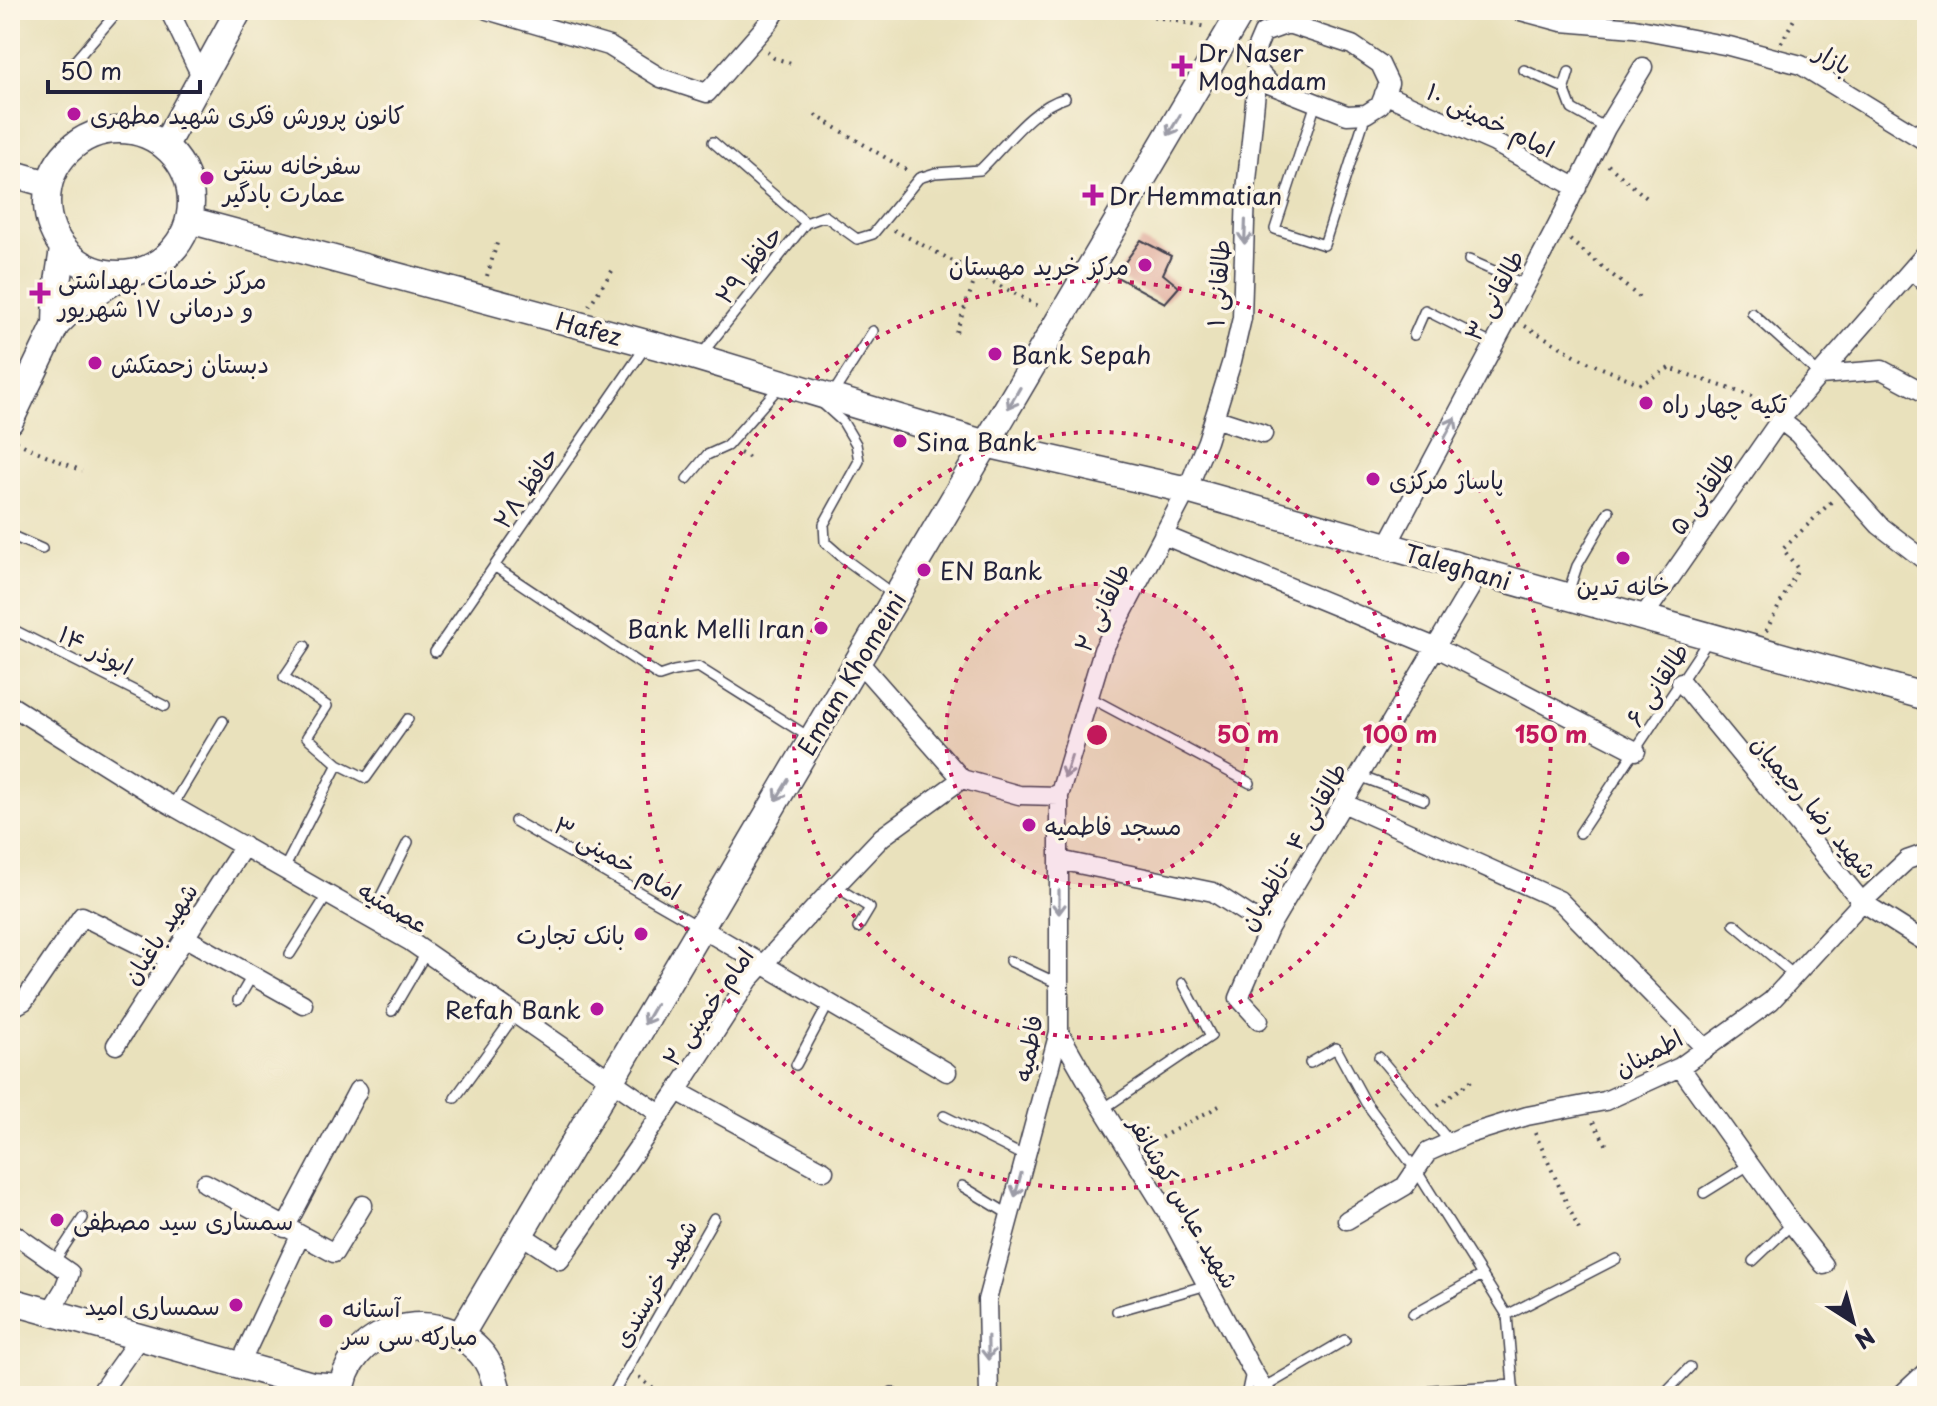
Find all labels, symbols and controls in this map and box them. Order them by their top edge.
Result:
street label: بازار [1807,32,1859,83]
place label: Dr Naser Moghadam [1198,34,1327,98]
scale bar [48,44,200,94]
text: 50 m [60,52,122,88]
marker: Dr Naser Moghadam [1173,57,1191,75]
street label: امام خمینی ۱۰ [1420,72,1561,167]
place label: کانون پرورش فکری شهید مطهری [90,96,405,132]
marker: کانون پرورش فکری شهید مطهری [65,105,83,123]
one-way arrow [1166,113,1182,136]
place label: سفرخانه سنتی عمارت بادگیر [221,146,361,210]
marker: سفرخانه سنتی عمارت بادگیر [198,169,216,187]
place label: Dr Hemmatian [1109,177,1282,213]
marker: Dr Hemmatian [1084,186,1102,204]
street label: حافظ ۲۹ [706,217,790,311]
one-way arrow [1238,218,1253,245]
street label: طالقانی ۱ [1196,238,1238,328]
street label: طالقانی ۳ [1454,243,1532,347]
place label: مرکز خرید مهستان [949,247,1129,283]
marker: مرکز خرید مهستان [1136,256,1154,274]
place label: مرکز خدمات بهداشتی و درمانی ۱۷ شهریور [56,261,266,325]
marker: مرکز خدمات بهداشتی و درمانی ۱۷ شهریور [29,282,51,304]
street label: Hafez [552,302,626,354]
place label: Bank Sepah [1011,336,1152,372]
place label: دبستان زحمتکش [111,345,269,381]
marker: Bank Sepah [986,345,1004,363]
marker: دبستان زحمتکش [86,354,104,372]
place label: تکیه چهار راه [1662,385,1788,421]
one-way arrow [1005,386,1021,409]
marker: تکیه چهار راه [1637,394,1655,412]
one-way arrow [1442,416,1458,440]
place label: Sina Bank [916,423,1037,459]
marker: Sina Bank [891,432,909,450]
street label: حافظ ۲۸ [483,438,567,536]
street label: طالقانی ۵ [1659,442,1743,542]
place label: پاساژ مرکزی [1389,461,1504,497]
marker: پاساژ مرکزی [1364,470,1382,488]
street label: Taleghani [1401,534,1515,598]
marker: خانه تدین [1614,549,1632,567]
place label: EN Bank [940,552,1042,588]
street label: طالقانی ۲ [1064,556,1138,658]
marker: EN Bank [915,561,933,579]
place label: خانه تدین [1576,567,1670,603]
street label: Emam Khomeini [788,584,914,762]
place label: Bank Melli Iran [627,610,805,646]
street label: ابوذر ۱۴ [53,615,139,683]
marker: Bank Melli Iran [812,619,830,637]
street label: طالقانی ۶ [1615,635,1697,733]
text: 50 m [1217,715,1279,751]
text: 100 m [1363,715,1437,751]
text: 150 m [1515,715,1587,751]
centre of rings [1083,721,1111,749]
street label: شهید رضا رحیمیان [1744,726,1886,886]
one-way arrow [1060,753,1075,779]
street label: طالقانی ۴ -ناظمیان [1229,755,1355,937]
one-way arrow [774,778,789,802]
street label: امام خمینی ۳ [547,806,688,910]
place label: مسجد فاطمیه [1045,807,1181,843]
marker: مسجد فاطمیه [1020,816,1038,834]
street label: عصمتیه [352,871,436,941]
street label: شهید باغبان [112,875,206,991]
one-way arrow [1051,888,1067,915]
place label: بانک تجارت [516,916,625,952]
marker: بانک تجارت [632,925,650,943]
street label: امام خمینی ۲ [653,939,763,1074]
place label: Refah Bank [445,991,581,1027]
marker: Refah Bank [588,1000,606,1018]
one-way arrow [642,1002,657,1026]
street label: فاطمیه [1003,1012,1051,1084]
street label: اطمینان [1607,1019,1689,1085]
street label: شهید عباس کوشانفر [1120,1107,1249,1295]
one-way arrow [1010,1172,1025,1198]
place label: سمساری سید مصطفی [73,1202,293,1238]
marker: سمساری سید مصطفی [48,1211,66,1229]
street label: شهید خرسندی [603,1212,705,1354]
north arrow [1813,1282,1893,1362]
place label: سمساری امید [85,1287,220,1323]
place label: آستانه مبارکه سی سر [340,1289,478,1353]
marker: سمساری امید [227,1296,245,1314]
marker: آستانه مبارکه سی سر [317,1312,335,1330]
text: N [1849,1321,1882,1358]
one-way arrow [981,1334,996,1361]

